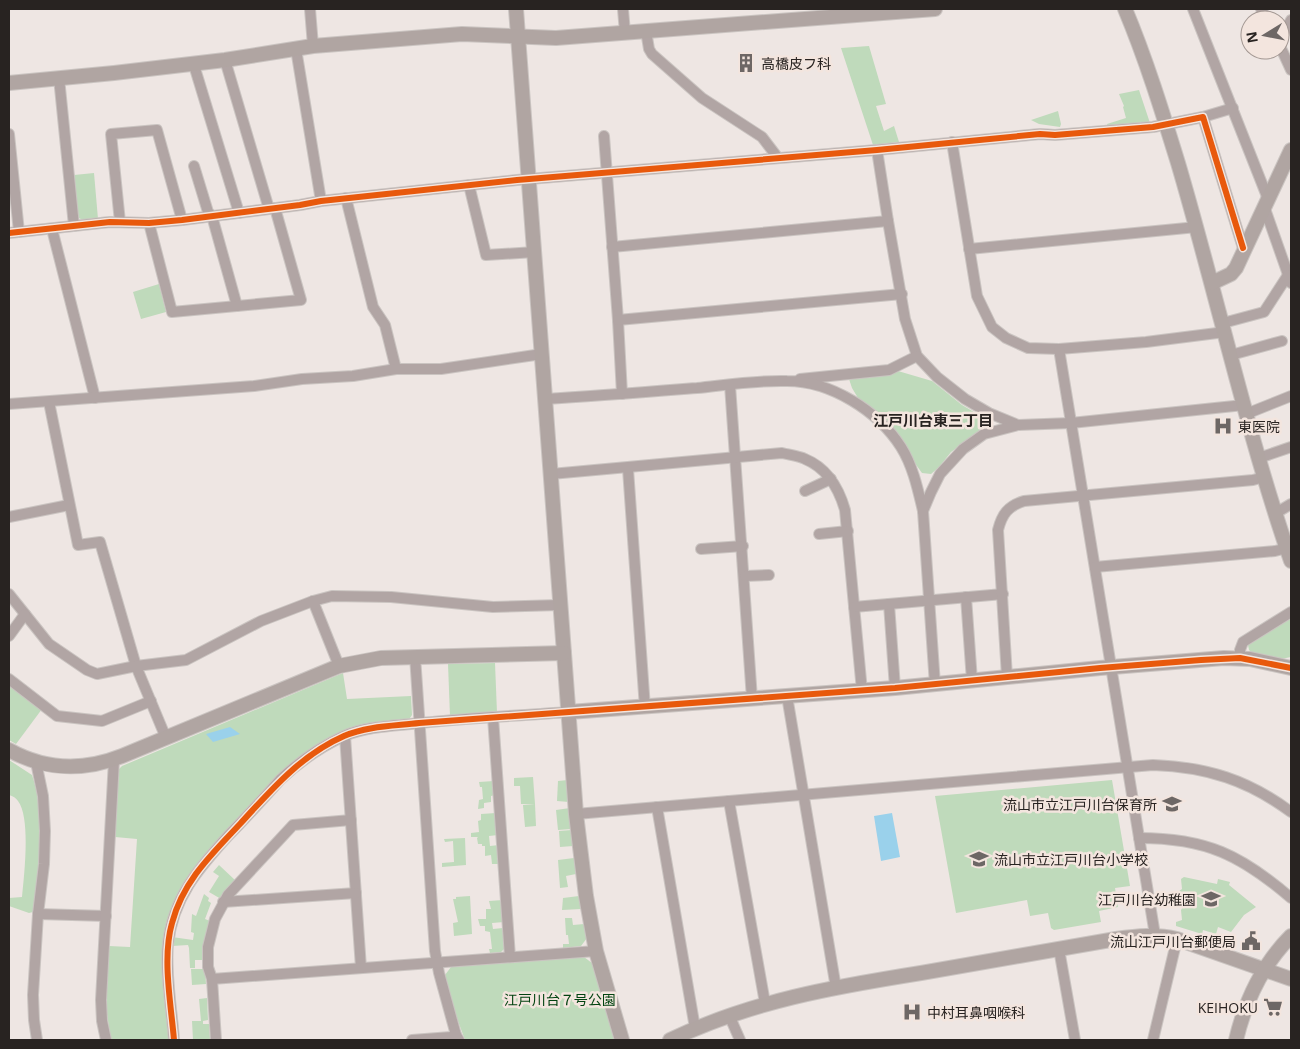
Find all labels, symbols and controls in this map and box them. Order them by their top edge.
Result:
north arrow [1240,10,1290,60]
text: N [1241,30,1262,45]
building icon: 高橋皮フ科 [735,52,757,74]
place label: 高橋皮フ科 [761,54,831,73]
district label: 江戸川台東三丁目 [873,410,993,430]
hospital icon: 東医院 [1212,415,1234,437]
place label: 東医院 [1238,417,1280,436]
school or university icon: 流山市立江戸川台保育所 [1161,793,1183,815]
place label: 流山市立江戸川台保育所 [1003,795,1157,814]
school or university icon: 流山市立江戸川台小学校 [968,848,990,870]
place label: 流山市立江戸川台小学校 [994,850,1148,869]
school or university icon: 江戸川台幼稚園 [1200,888,1222,910]
place label: 江戸川台幼稚園 [1098,890,1196,909]
public building icon: 流山江戸川台郵便局 [1240,930,1262,952]
place label: 流山江戸川台郵便局 [1110,932,1236,951]
park label: 江戸川台７号公園 [504,990,616,1009]
supermarket icon: KEIHOKU [1262,996,1284,1018]
place label: KEIHOKU [1198,998,1258,1017]
hospital icon: 中村耳鼻咽喉科 [901,1001,923,1023]
place label: 中村耳鼻咽喉科 [927,1003,1025,1022]

